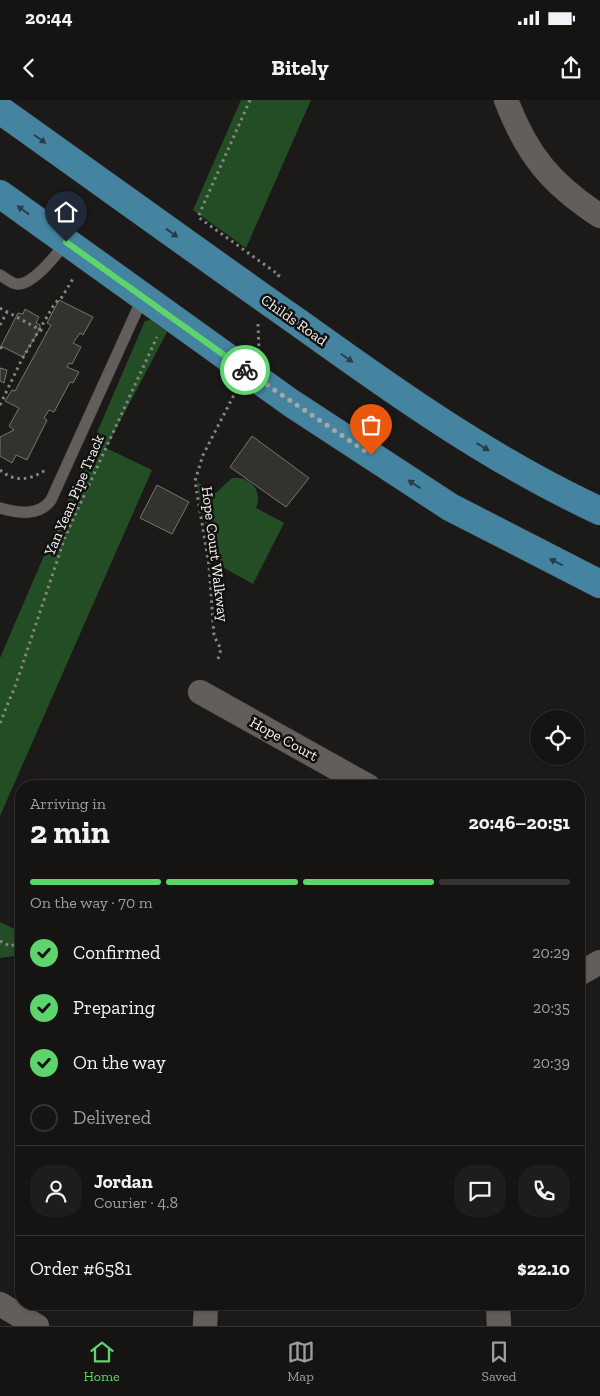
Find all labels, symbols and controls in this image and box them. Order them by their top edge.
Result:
text: 20:44 [25,6,73,29]
icon: back [15,54,43,82]
text: Bitely [271,54,329,81]
icon: share [557,54,585,82]
one-way arrow [33,134,47,144]
pin [45,191,87,242]
icon: home [52,198,80,226]
one-way arrow [17,205,30,216]
one-way arrow [165,228,179,238]
street label: Childs Road [257,291,331,350]
courier [220,345,270,395]
one-way arrow [340,353,354,363]
icon: bike [231,356,259,384]
pin [350,404,392,455]
icon: bag [357,411,385,439]
street label: Yan Yean Pipe Track [40,432,108,559]
one-way arrow [476,443,489,452]
one-way arrow [408,479,421,488]
street label: Hope Court Walkway [198,485,232,623]
one-way arrow [549,558,563,566]
map controls [530,710,585,765]
button: locate [530,710,585,765]
street label: Hope Court [247,713,322,765]
text: Arriving in [30,794,106,813]
text: 20:46–20:51 [468,811,570,834]
text: 2 min [30,813,110,851]
text: On the way · 70 m [30,893,153,912]
icon: check [30,939,58,967]
text: Confirmed [73,941,160,964]
text: 20:29 [532,943,570,962]
icon: check [30,994,58,1022]
text: Preparing [73,996,155,1019]
text: 20:35 [533,998,570,1017]
icon: check [30,1049,58,1077]
text: On the way [73,1051,166,1074]
text: 20:39 [533,1053,570,1072]
text: Delivered [73,1106,151,1129]
button: person [30,1165,82,1217]
button: chat [454,1165,506,1217]
button: phone [518,1165,570,1217]
text: Jordan [94,1170,153,1193]
text: Courier · 4.8 [94,1193,178,1212]
text: Order #6581 [30,1257,132,1280]
text: $22.10 [517,1257,570,1280]
tab: Home [83,1338,120,1385]
tab: Map [287,1338,315,1385]
tab: Saved [481,1338,517,1385]

